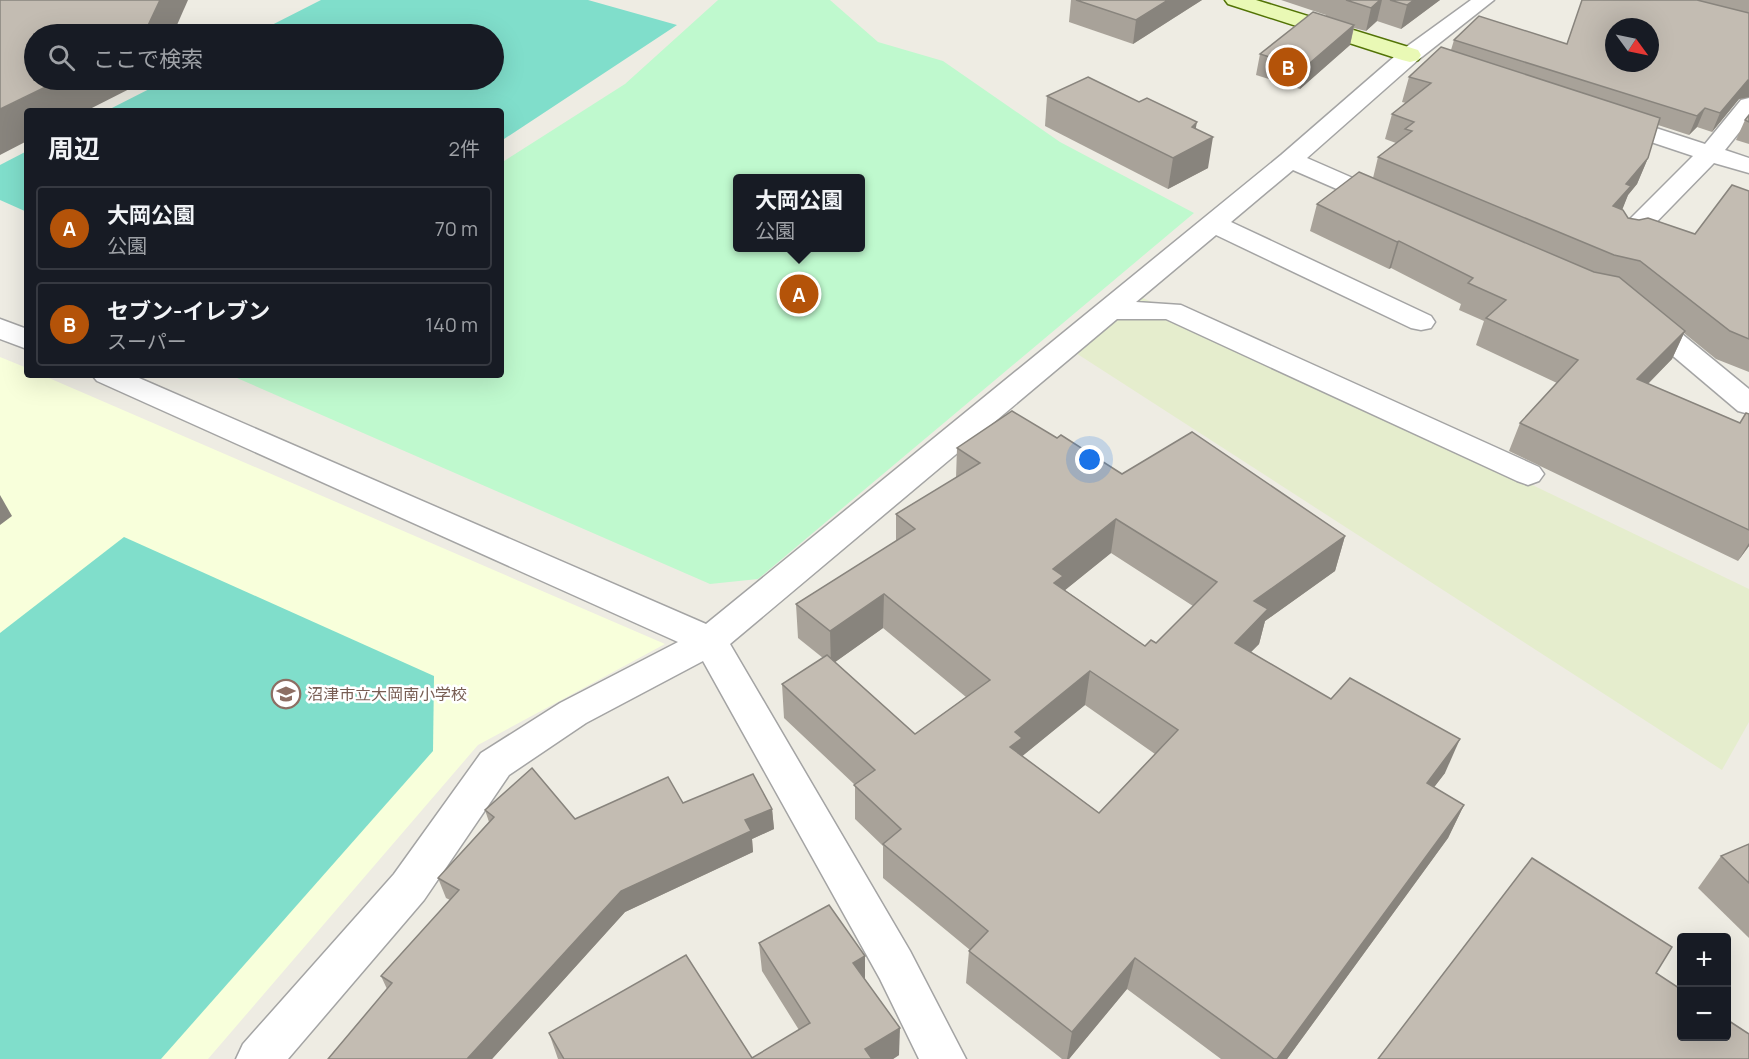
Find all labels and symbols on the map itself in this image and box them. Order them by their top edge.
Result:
north arrow [1605,18,1659,72]
pin: B [1268,44,1308,90]
pin: A [780,272,818,316]
your location [1075,445,1104,474]
school or university icon: 沼津市立大岡南小学校 [270,678,302,710]
place label: 沼津市立大岡南小学校 [307,683,467,705]

